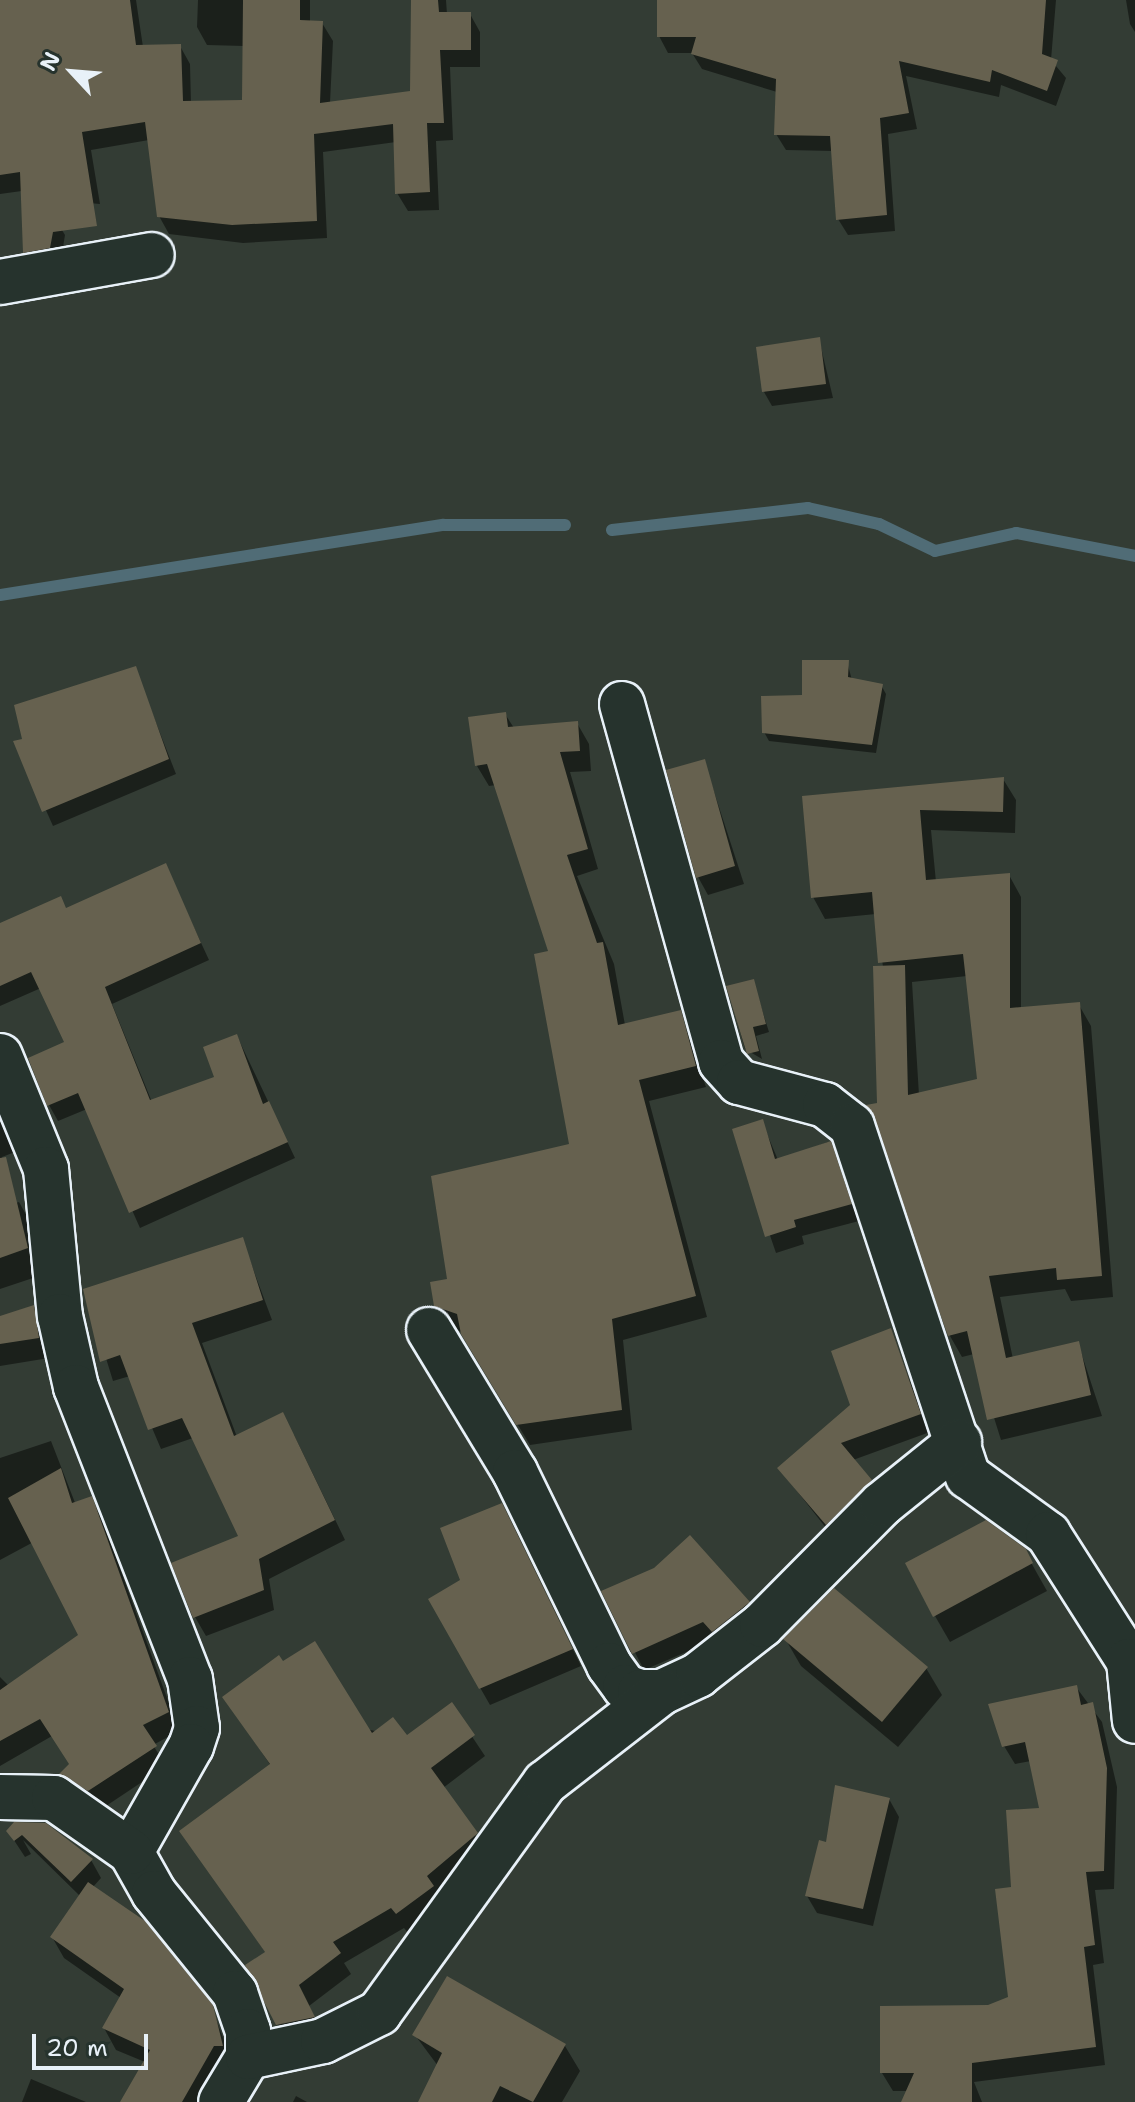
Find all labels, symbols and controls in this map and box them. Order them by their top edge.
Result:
north arrow [32,32,112,112]
text: N [33,47,67,75]
scale bar [36,2018,152,2068]
text: 20 m [46,2032,108,2064]

